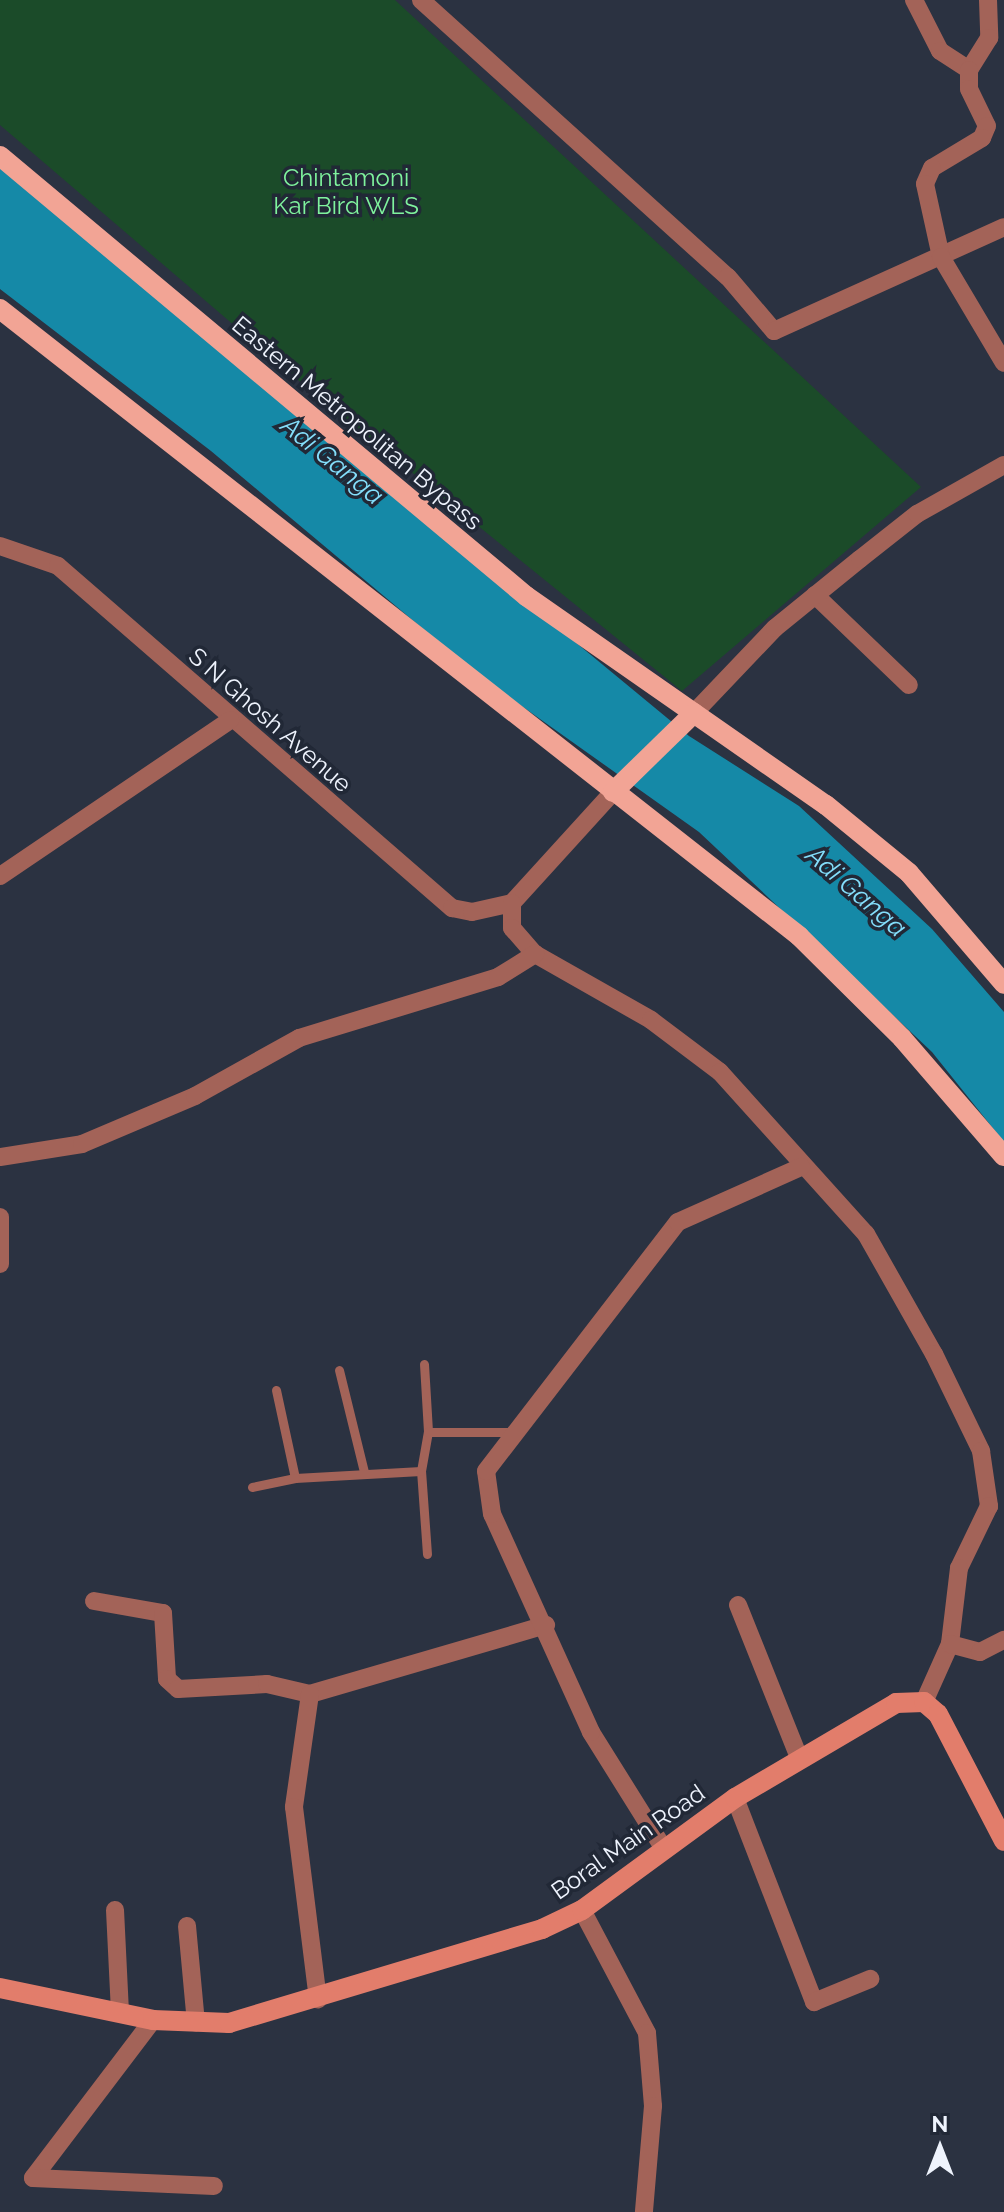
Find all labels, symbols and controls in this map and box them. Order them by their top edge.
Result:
park label: Chintamoni Kar Bird WLS [272,164,420,220]
street label: Eastern Metropolitan Bypass [226,310,488,536]
water label: Adi Ganga [274,410,390,512]
street label: S N Ghosh Avenue [183,641,357,799]
water label: Adi Ganga [799,840,913,944]
street label: Boral Main Road [545,1778,711,1906]
north arrow [900,2108,980,2188]
text: N [932,2111,948,2137]

